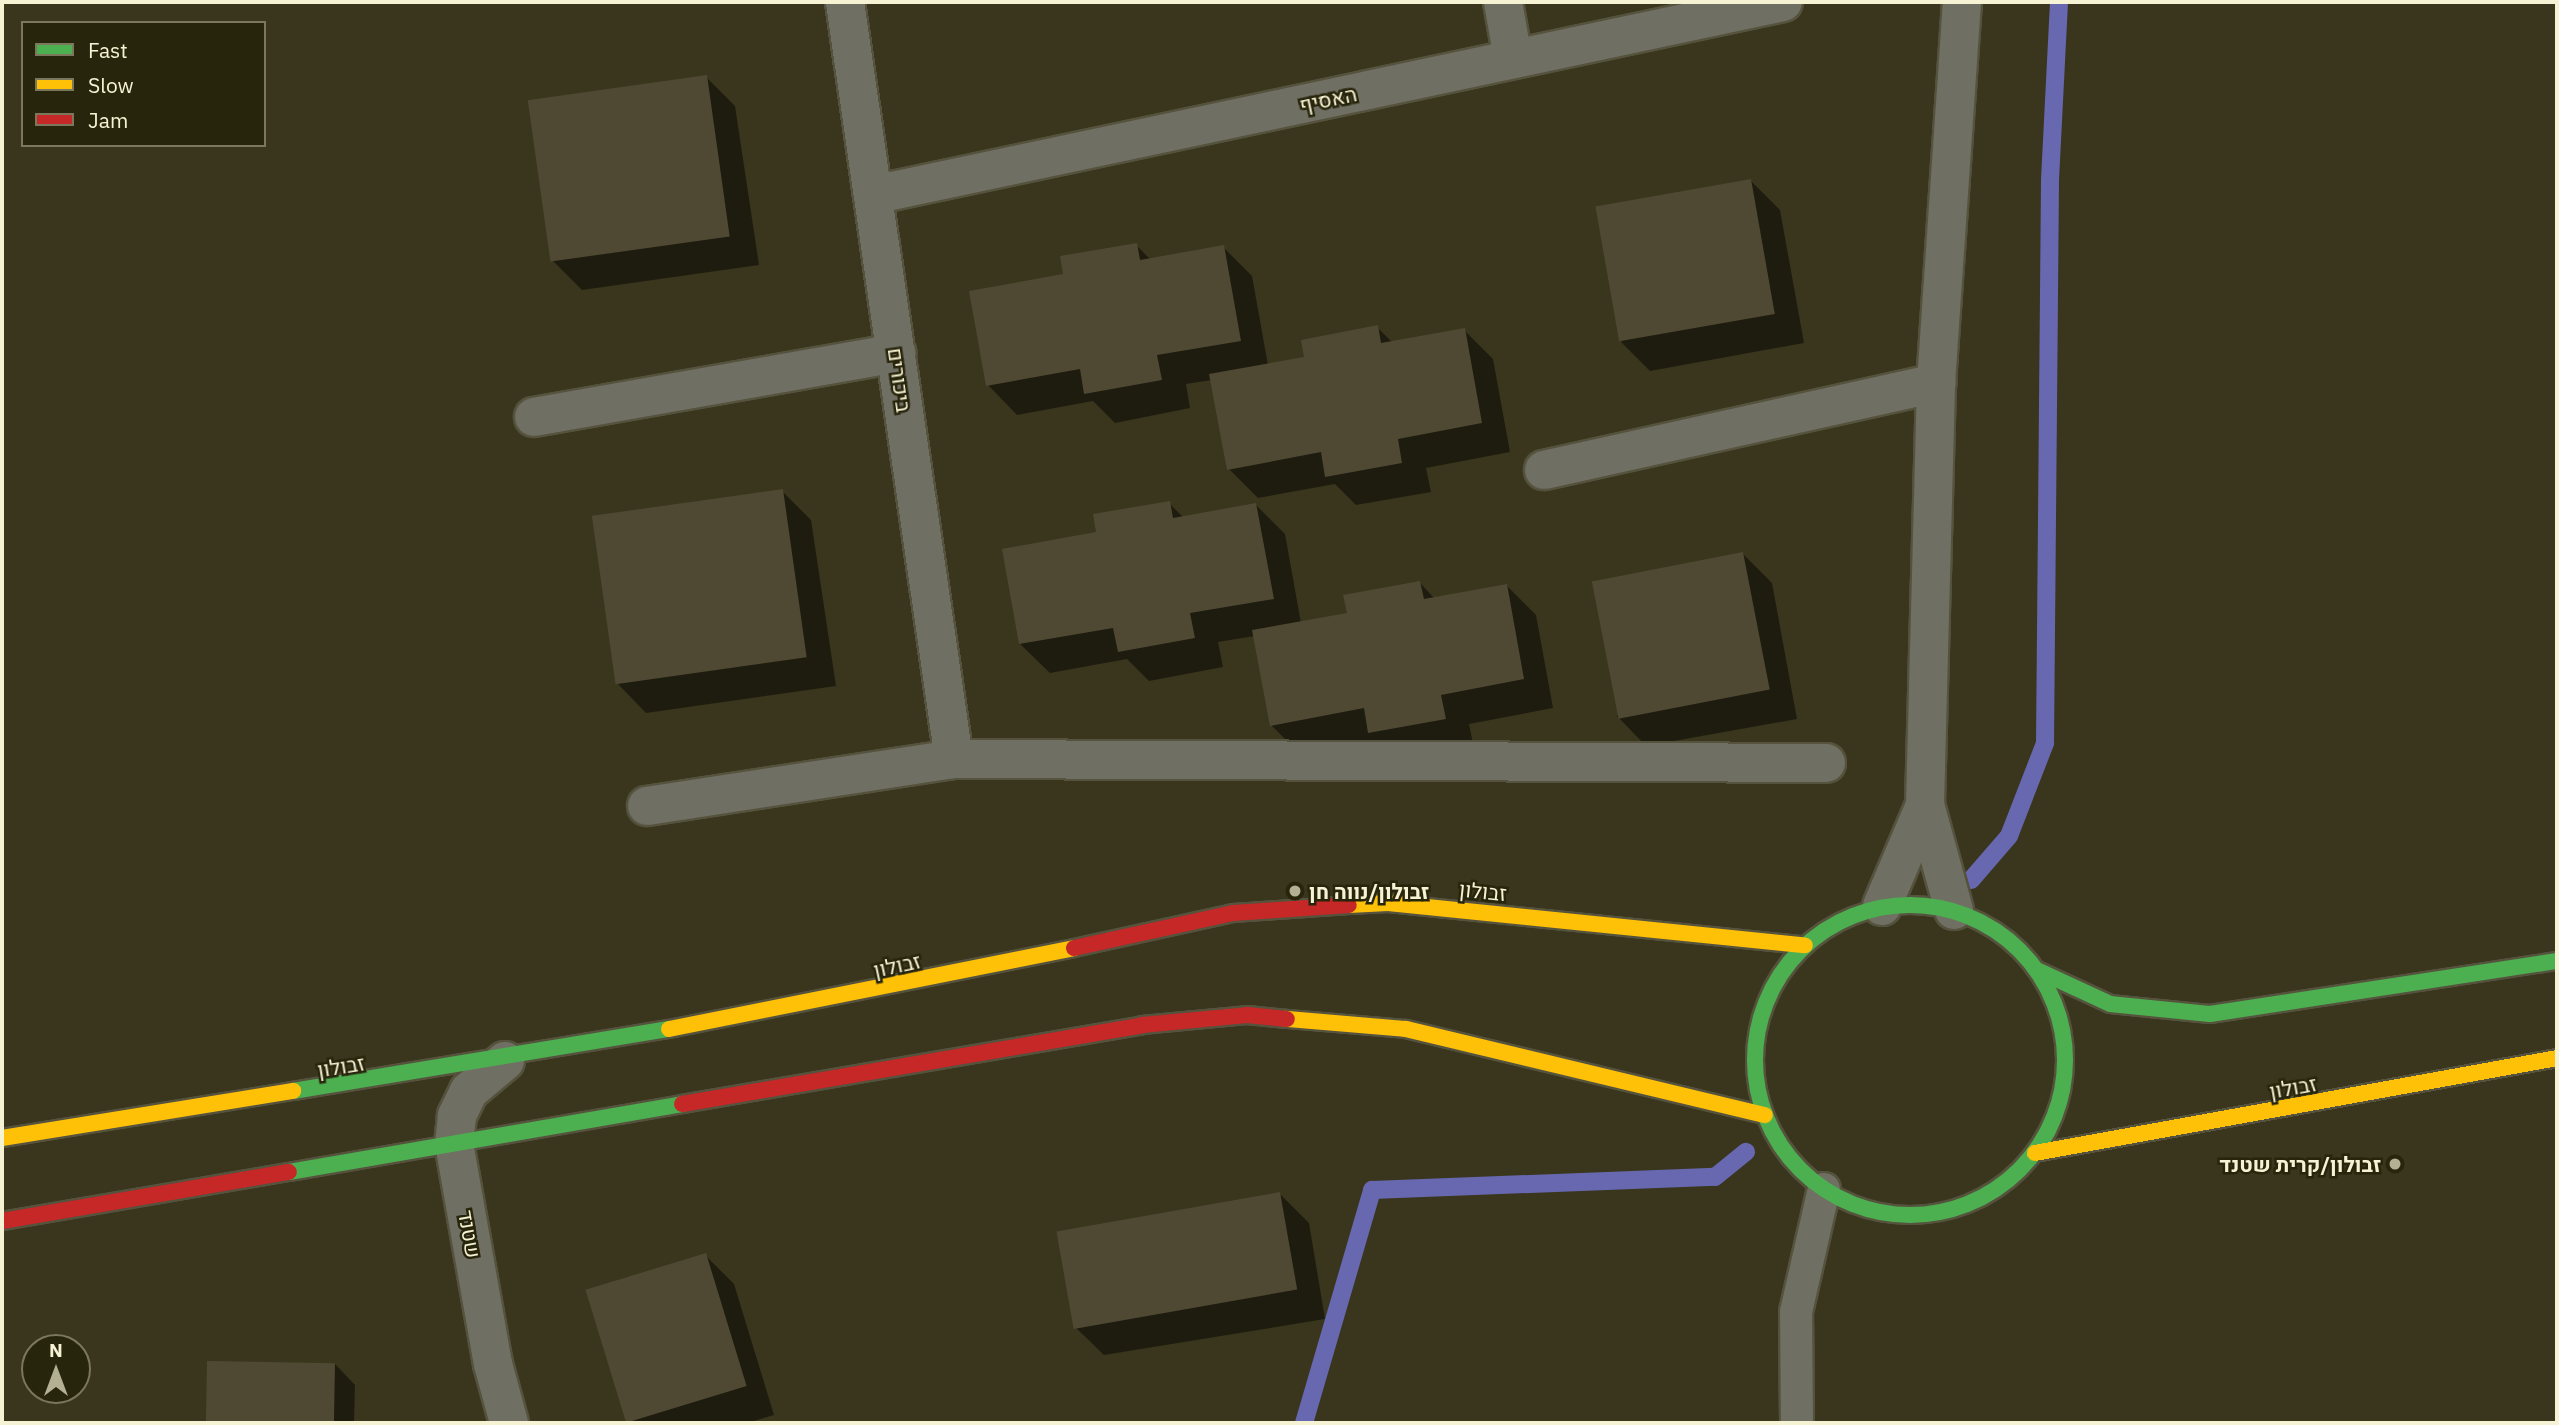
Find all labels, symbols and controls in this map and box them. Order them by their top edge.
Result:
legend [21,21,266,147]
text: Fast [88,36,128,64]
text: Slow [88,71,134,99]
street label: האסיף [1297,81,1359,117]
text: Jam [88,106,128,134]
street label: ביכורים [883,346,917,414]
street label: זבולון [1458,876,1508,906]
place label: זבולון/נווה חן [1309,878,1429,904]
marker: זבולון/נווה חן [1287,883,1303,899]
street label: זבולון [871,948,923,982]
street label: זבולון [315,1050,367,1082]
street label: זבולון [2267,1070,2319,1104]
place label: זבולון/קרית שטנד [2219,1151,2381,1177]
marker: זבולון/קרית שטנד [2387,1156,2403,1172]
street label: שטנד [453,1208,487,1260]
north arrow [21,1334,91,1404]
text: N [49,1338,63,1362]

